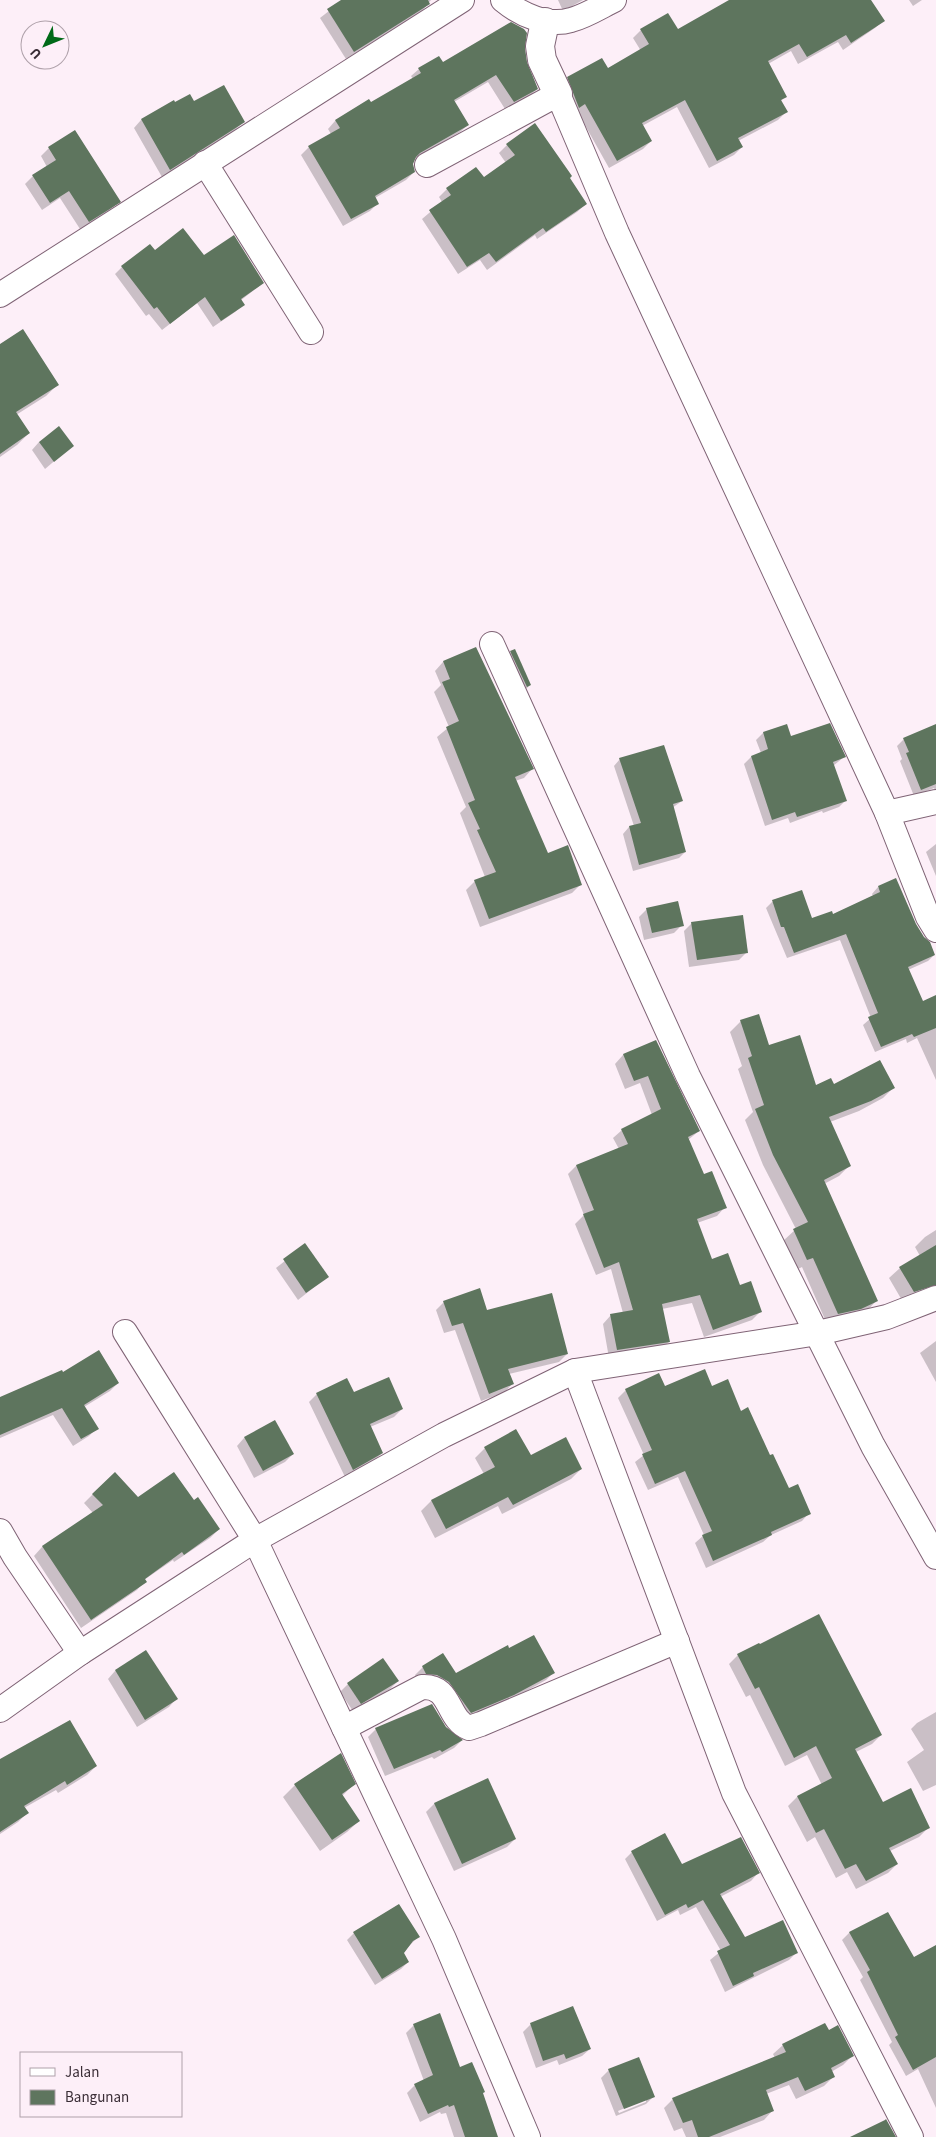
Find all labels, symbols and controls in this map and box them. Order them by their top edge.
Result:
north arrow [20,20,70,70]
text: U [26,43,47,63]
legend [20,2052,182,2117]
text: Jalan [65,2062,99,2083]
text: Bangunan [65,2087,129,2108]

